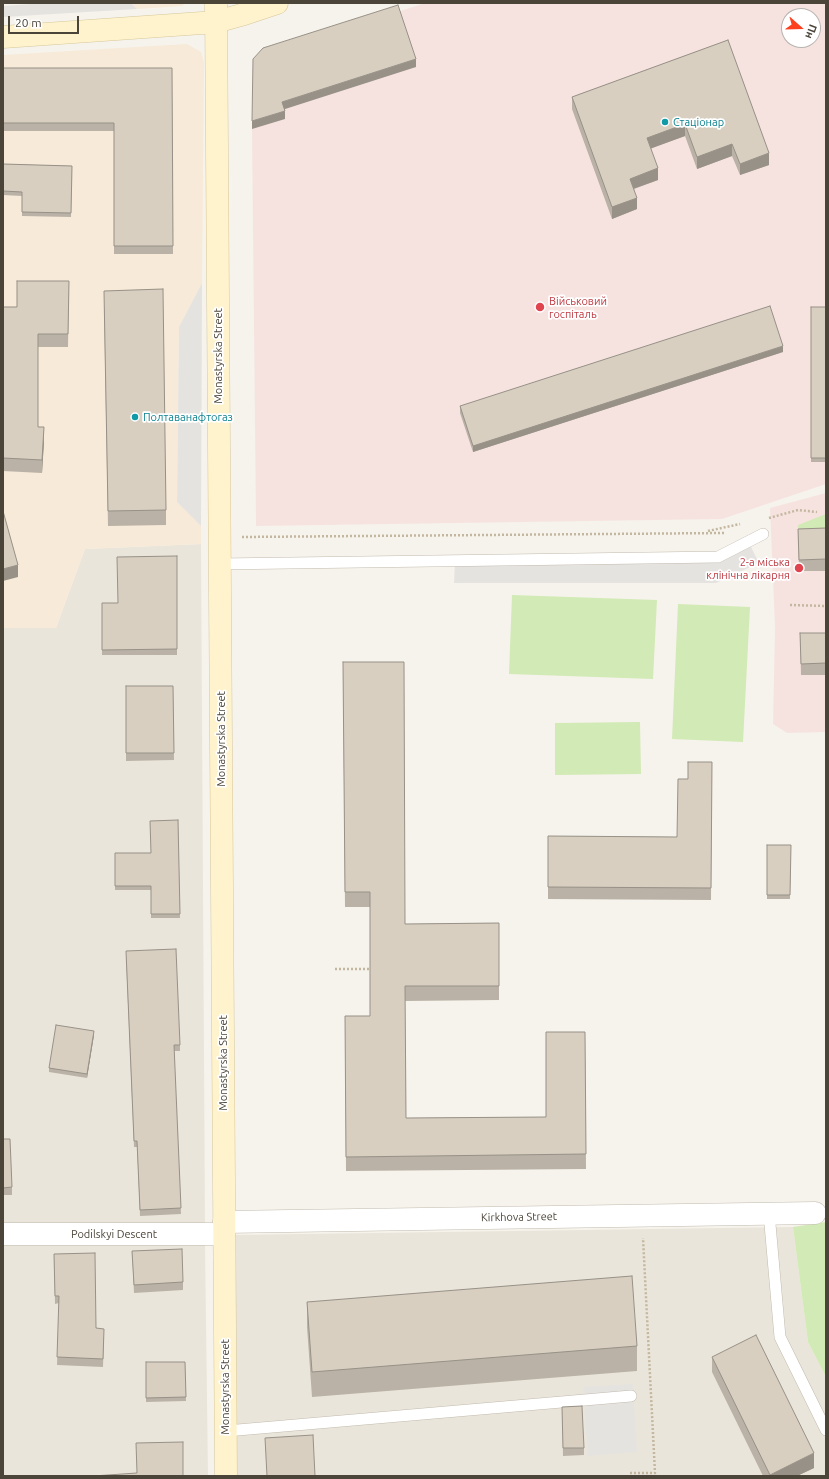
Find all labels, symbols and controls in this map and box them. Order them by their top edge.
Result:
scale bar [10,8,81,34]
north arrow [781,8,821,48]
text: 20 m [15,16,42,29]
text: Пн [803,23,819,41]
place label: Стаціонар [673,115,724,129]
marker: Стаціонар [660,117,670,127]
place label: Військовий госпіталь [549,294,607,320]
marker: Військовий госпіталь [534,301,546,313]
street label: Monastyrska Street [211,308,225,404]
place label: Полтаванафтогаз [143,410,233,424]
marker: Полтаванафтогаз [130,412,140,422]
place label: 2-а міська клінічна лікарня [706,555,790,581]
marker: 2-а міська клінічна лікарня [793,562,805,574]
street label: Monastyrska Street [214,691,228,787]
street label: Monastyrska Street [216,1015,230,1111]
street label: Kirkhova Street [481,1210,557,1224]
street label: Podilskyi Descent [71,1227,157,1241]
street label: Monastyrska Street [218,1339,232,1435]

